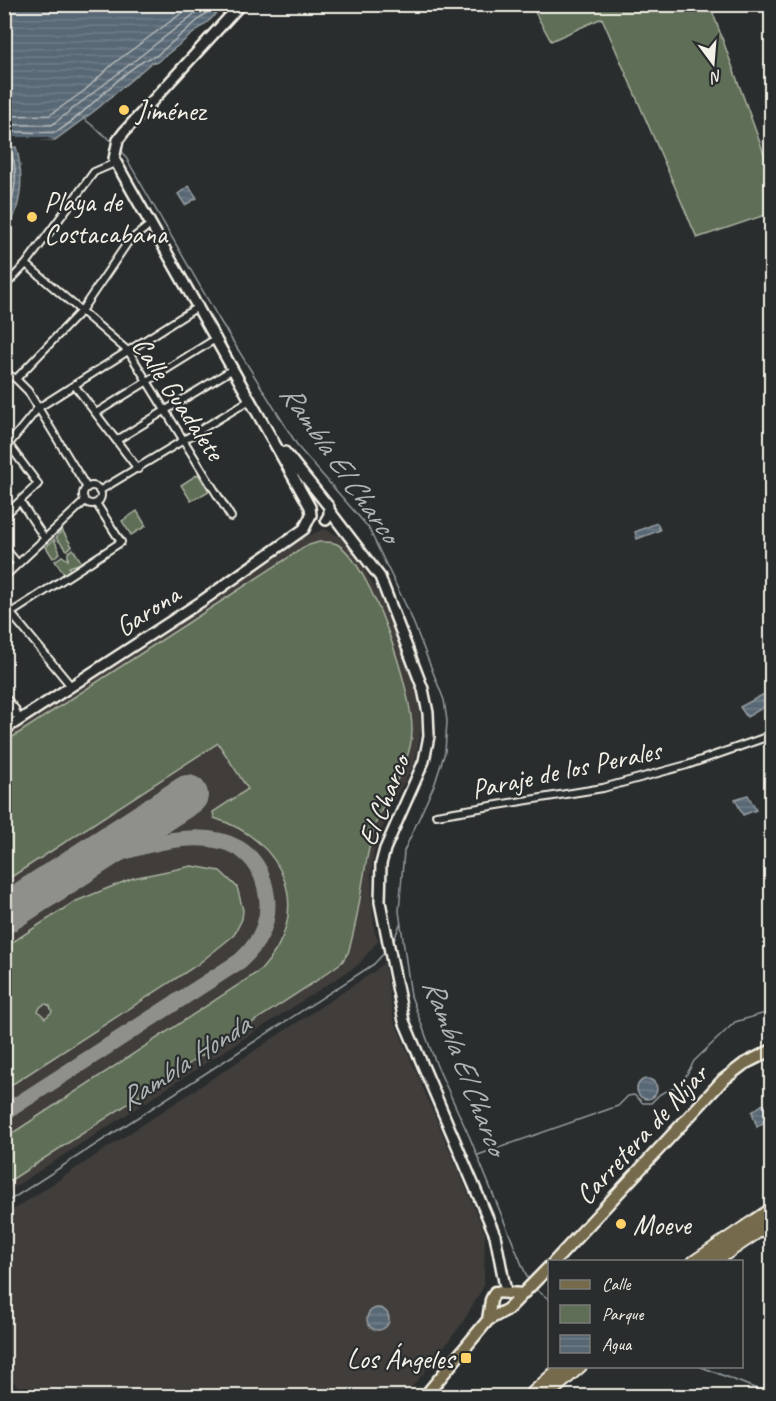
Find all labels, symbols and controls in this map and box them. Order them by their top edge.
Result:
north arrow [683,33,743,93]
text: N [706,65,724,88]
place label: Jiménez [134,93,208,128]
marker: Jiménez [117,103,131,117]
place label: Playa de Costacabana [44,184,169,251]
marker: Playa de Costacabana [25,210,39,224]
street label: Calle Guadalete [124,330,234,468]
water label: Rambla El Charco [272,377,412,554]
street label: Garona [108,575,188,644]
street label: Paraje de los Perales [468,732,666,807]
street label: El Charco [350,747,419,851]
water label: Rambla El Charco [414,973,518,1164]
water label: Rambla Honda [111,1004,259,1119]
street label: Carretera de Níjar [568,1056,716,1212]
place label: Moeve [633,1207,692,1242]
marker: Moeve [614,1217,628,1231]
legend [548,1260,743,1368]
text: Calle [602,1273,631,1295]
text: Parque [602,1303,644,1325]
text: Agua [602,1333,633,1355]
place label: Los Ángeles [347,1341,456,1376]
marker: Los Ángeles [459,1351,473,1365]

